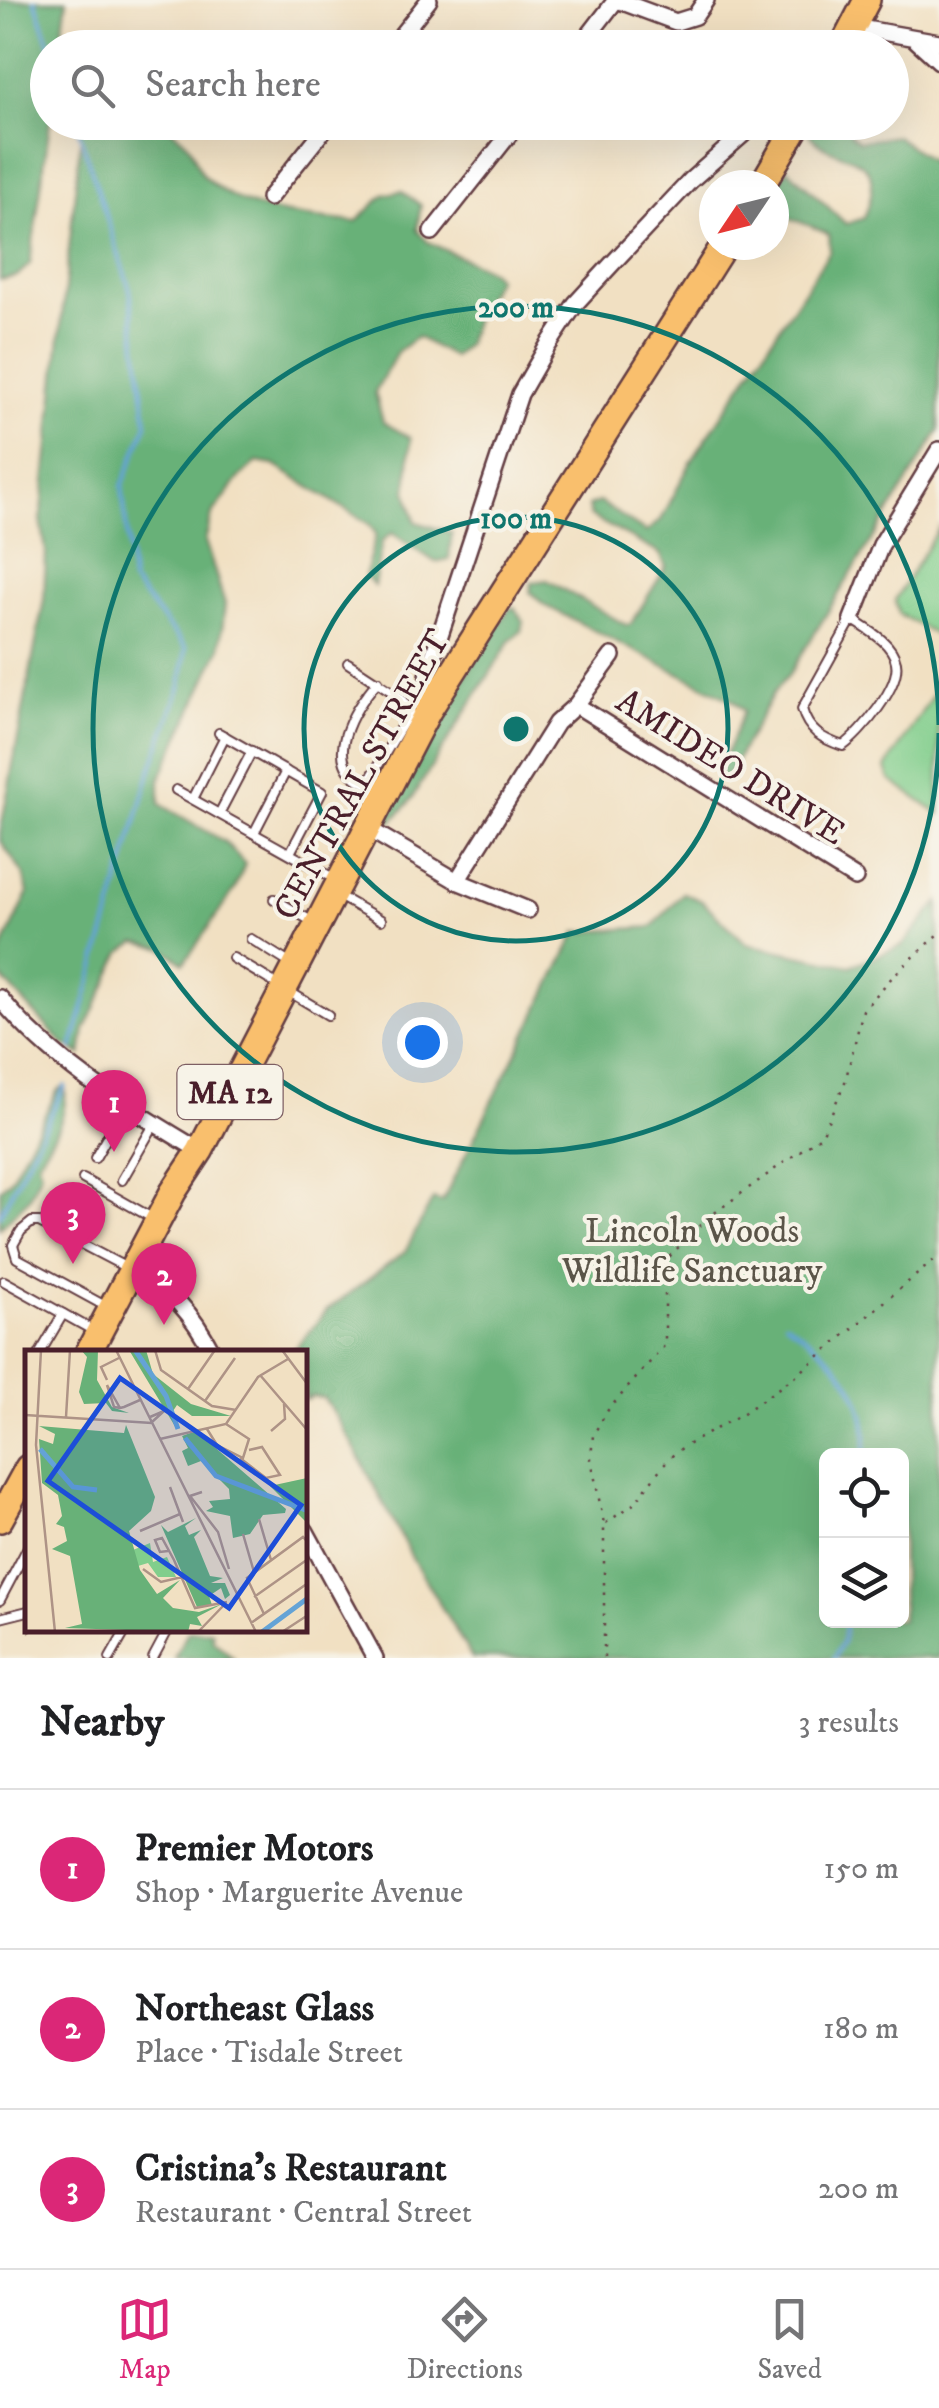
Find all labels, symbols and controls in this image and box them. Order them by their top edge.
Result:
search box [30,30,909,140]
icon: search [65,58,120,113]
text: Search here [145,61,321,109]
north arrow [699,170,789,260]
text: 200 m [478,290,554,327]
text: 100 m [480,501,553,538]
street label: CENTRAL STREET [265,621,461,928]
street label: AMIDEO DRIVE [607,680,853,856]
centre of rings [498,711,534,747]
your location [397,1017,448,1068]
road number: MA 12 [178,1065,282,1119]
pin: 1 [82,1070,146,1152]
pin: 3 [40,1182,106,1264]
park label: Lincoln Woods Wildlife Sanctuary [561,1210,823,1294]
pin: 2 [132,1242,196,1325]
inset map [25,1350,308,1633]
map controls [819,1448,909,1628]
button: locate [819,1448,909,1538]
button: layers [819,1538,909,1628]
text: Nearby [40,1697,164,1749]
text: 3 results [798,1703,899,1743]
text: Premier Motors [135,1825,373,1873]
text: 1 [67,1849,78,1889]
text: 150 m [823,1849,899,1889]
text: Shop · Marguerite Avenue [135,1873,463,1913]
text: Northeast Glass [135,1985,374,2033]
text: 2 [65,2009,80,2049]
text: 180 m [823,2009,899,2049]
text: Place · Tisdale Street [135,2033,403,2073]
text: Cristina's Restaurant [135,2145,447,2193]
text: 3 [67,2169,78,2209]
text: 200 m [818,2169,899,2209]
text: Restaurant · Central Street [135,2193,472,2233]
tab: Map [117,2292,172,2387]
tab: Directions [407,2292,523,2387]
tab: Saved [757,2292,822,2387]

